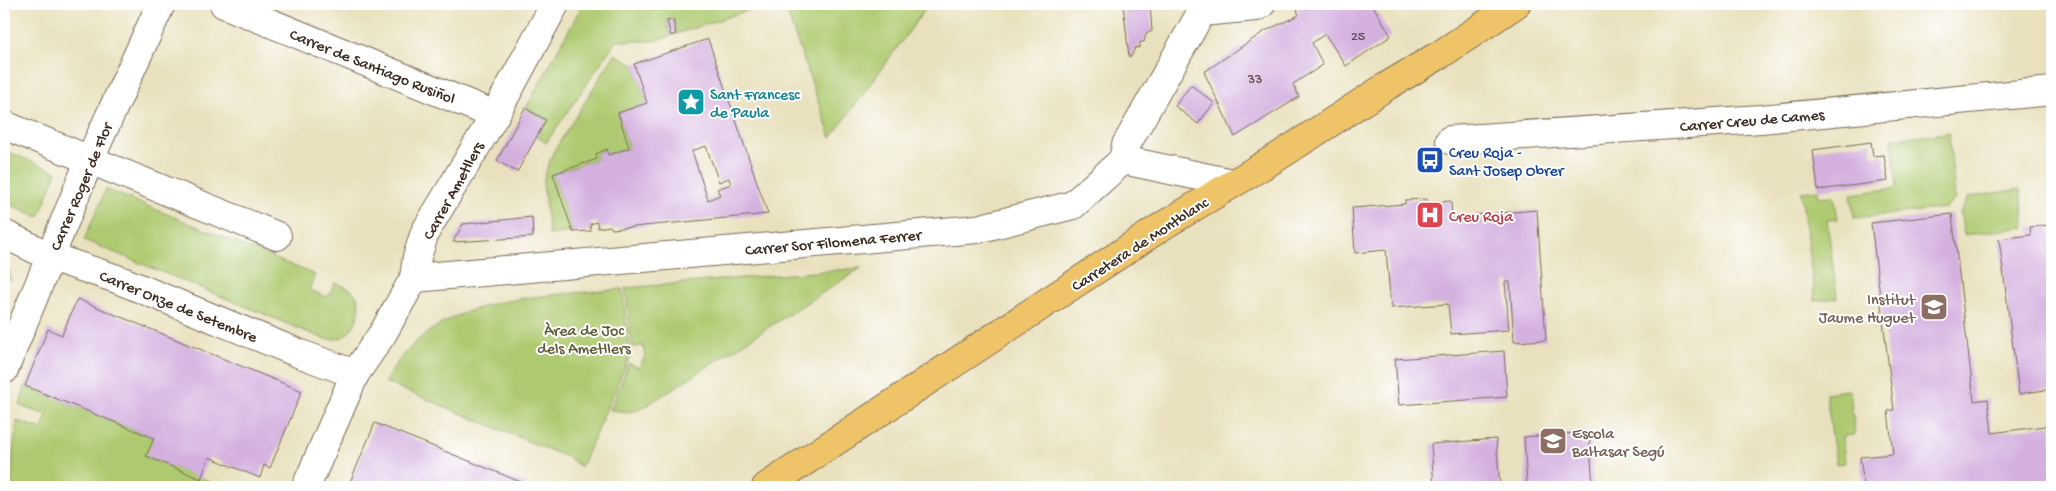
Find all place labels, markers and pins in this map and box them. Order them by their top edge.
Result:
place icon: Sant Francesc de Paula [676,87,706,117]
place label: Sant Francesc de Paula [710,87,800,124]
bus stop icon: Creu Roja - Sant Josep Obrer [1415,145,1445,175]
place label: Creu Roja - Sant Josep Obrer [1449,145,1565,182]
hospital icon: Creu Roja [1415,200,1445,230]
place label: Creu Roja [1449,209,1514,228]
place label: Institut Jaume Huguet [1819,292,1916,329]
school or university icon: Institut Jaume Huguet [1919,292,1949,322]
school or university icon: Escola Baltasar Segú [1538,426,1568,456]
place label: Escola Baltasar Segú [1571,426,1665,463]

